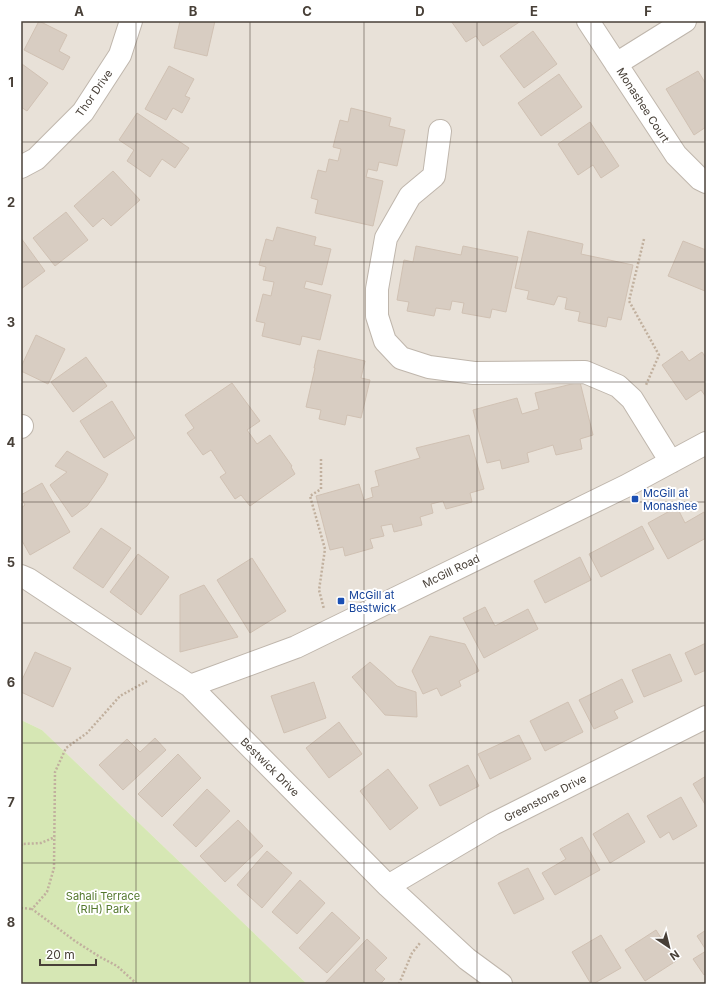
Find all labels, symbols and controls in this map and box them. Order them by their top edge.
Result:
text: A [74,3,84,19]
text: B [189,3,198,19]
text: C [302,3,312,19]
text: D [415,3,425,19]
text: E [530,3,538,19]
text: F [644,3,652,19]
street label: Monashee Court [614,65,673,145]
street label: Thor Drive [73,67,115,119]
text: 1 [8,74,14,90]
text: 2 [7,194,15,210]
text: 3 [7,314,15,330]
text: 4 [7,434,16,450]
place label: McGill at Monashee [643,486,697,513]
marker: McGill at Monashee [630,494,640,504]
street label: McGill Road [420,551,482,591]
text: 5 [7,554,15,570]
place label: McGill at Bestwick [349,588,396,615]
marker: McGill at Bestwick [336,596,346,606]
text: 6 [7,674,15,690]
street label: Bestwick Drive [238,735,302,799]
street label: Greenstone Drive [501,771,589,825]
text: 7 [7,794,15,810]
park label: Sahali Terrace (RIH) Park [66,889,140,916]
text: 8 [7,914,15,930]
north arrow [649,927,689,967]
scale bar [40,941,96,967]
text: 20 m [46,947,75,962]
text: N [667,947,682,963]

